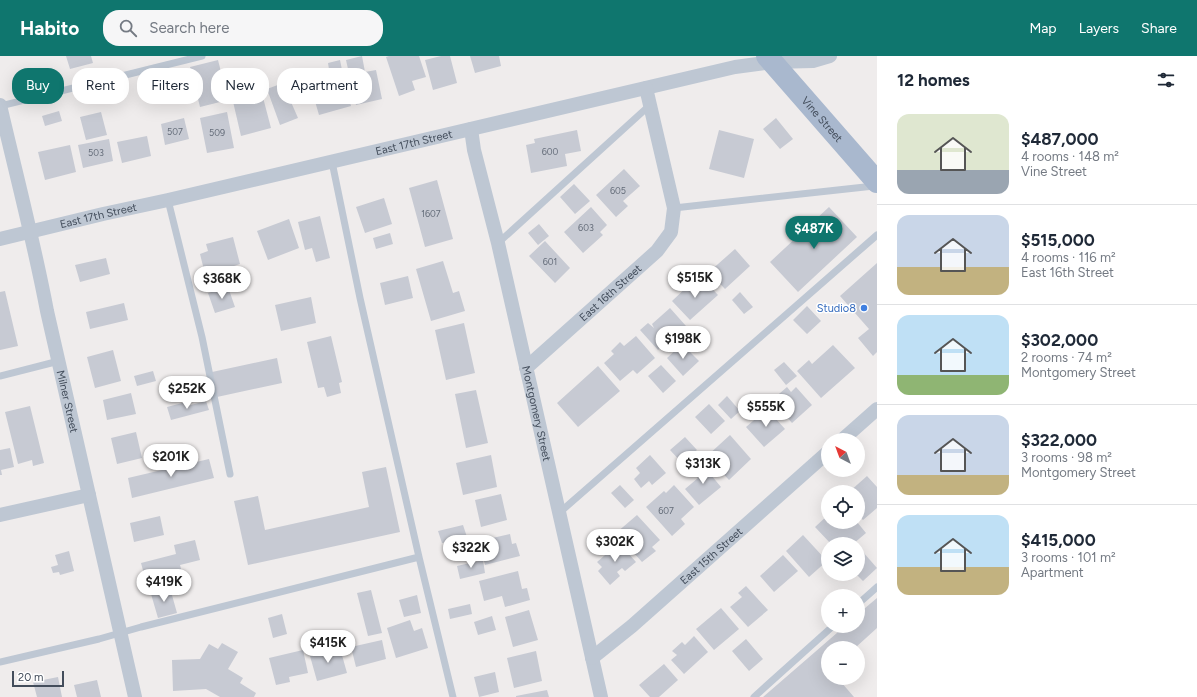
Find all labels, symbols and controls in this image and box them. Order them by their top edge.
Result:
search box [103,10,383,46]
text: Habito [20,17,79,40]
icon: search [117,17,139,39]
text: Search here [149,19,229,37]
text: Map [1029,20,1057,37]
text: Layers [1079,20,1119,37]
text: Share [1141,20,1177,37]
chip: Buy [12,68,64,104]
chip: Rent [72,68,129,104]
chip: Filters [137,68,203,104]
chip: New [211,68,269,104]
chip: Apartment [277,68,372,104]
icon: filters [1155,69,1177,91]
text: 12 homes [897,70,970,90]
street label: Vine Street [799,94,845,145]
house number: 507 [167,126,183,137]
house number: 509 [209,127,225,138]
street label: East 17th Street [374,128,454,158]
text: $487,000 [1021,129,1098,149]
icon: home [929,130,977,178]
house number: 600 [542,146,559,157]
house number: 503 [88,147,104,158]
text: 4 rooms · 148 m² [1021,149,1119,164]
text: Vine Street [1021,164,1087,179]
house number: 605 [610,185,626,196]
street label: East 17th Street [59,201,138,231]
house number: 1607 [421,208,441,219]
pin: $487K [786,216,842,250]
text: $487K [794,221,834,236]
house number: 603 [578,222,594,233]
text: $515,000 [1021,230,1095,250]
icon: home [929,231,977,279]
text: 4 rooms · 116 m² [1021,250,1116,265]
house number: 601 [543,256,557,267]
street label: East 16th Street [577,262,644,324]
pin: $515K [667,265,723,299]
text: East 16th Street [1021,265,1114,280]
pin: $368K [194,266,250,300]
text: $515K [677,270,713,285]
text: $368K [203,271,241,286]
place label: Studio8 [817,302,856,315]
marker: Studio8 [859,303,869,313]
pin: $198K [655,326,711,360]
text: $302,000 [1021,330,1098,350]
text: $198K [665,331,701,346]
icon: home [929,331,977,379]
text: 2 rooms · 74 m² [1021,350,1112,365]
street label: Montgomery Street [519,365,553,462]
text: Montgomery Street [1021,365,1136,380]
street label: Milner Street [54,369,81,434]
pin: $252K [159,376,215,410]
text: $252K [168,381,206,396]
pin: $555K [738,394,794,428]
text: $555K [747,399,785,414]
text: $322,000 [1021,430,1097,450]
icon: home [929,431,977,479]
north arrow [821,433,865,477]
map controls [821,433,865,685]
pin: $201K [143,444,199,478]
text: $201K [152,449,190,464]
text: 3 rooms · 98 m² [1021,450,1112,465]
pin: $313K [675,451,731,485]
text: $313K [685,456,721,471]
text: Montgomery Street [1021,465,1136,480]
button: locate [821,485,865,529]
house number: 607 [658,505,674,516]
street label: East 15th Street [678,525,745,587]
pin: $302K [587,529,643,563]
text: $415,000 [1021,530,1096,550]
icon: home [929,531,977,579]
text: $302K [595,534,635,549]
pin: $322K [443,535,499,569]
button: layers [821,537,865,581]
text: $322K [452,540,490,555]
text: 3 rooms · 101 m² [1021,550,1116,565]
text: Apartment [1021,565,1084,580]
pin: $419K [136,569,192,603]
text: $419K [145,574,183,589]
button: + [821,589,865,633]
pin: $415K [300,630,356,664]
text: $415K [309,635,347,650]
button: − [821,641,865,685]
scale bar [12,669,64,688]
text: 20 m [18,671,43,684]

